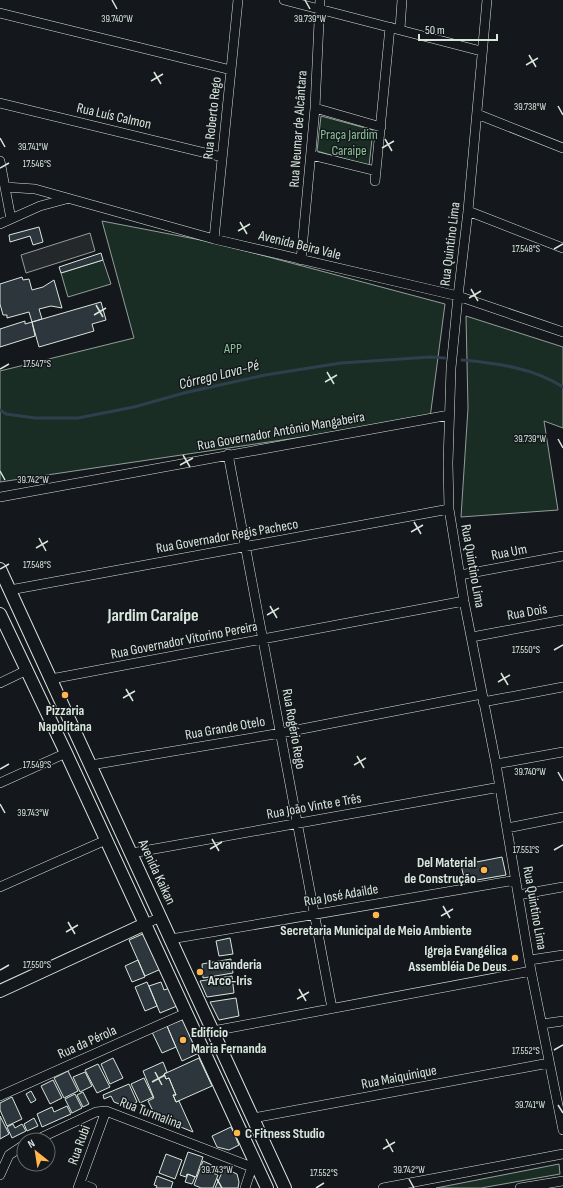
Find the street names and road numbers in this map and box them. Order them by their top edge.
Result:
street label: Rua Neumar de Alcântara [285,70,311,188]
street label: Rua Roberto Rego [199,76,225,160]
street label: Rua Luís Calmon [75,99,153,133]
street label: Rua Quintino Lima [436,201,464,287]
street label: Avenida Beira Vale [256,226,343,263]
street label: Rua Governador Antônio Mangabeira [196,408,366,454]
street label: Rua Governador Regis Pacheco [155,515,300,557]
street label: Rua Quintino Lima [457,523,489,609]
street label: Rua Um [490,540,528,564]
street label: Rua Dois [506,600,548,624]
street label: Rua Governador Vitorino Pereira [109,617,259,663]
street label: Rua Rogério Rego [279,688,309,771]
street label: Rua Grande Otelo [184,713,267,743]
street label: Rua João Vinte e Três [265,789,363,823]
street label: Avenida Kaikan [134,836,179,907]
street label: Rua Quintino Lima [519,865,551,951]
street label: Rua José Adailde [302,880,380,910]
street label: Rua da Pérola [55,1022,119,1062]
street label: Rua Maiquinique [360,1061,438,1093]
street label: Rua Turmalina [117,1093,185,1133]
street label: Rua Rubi [64,1123,94,1167]

